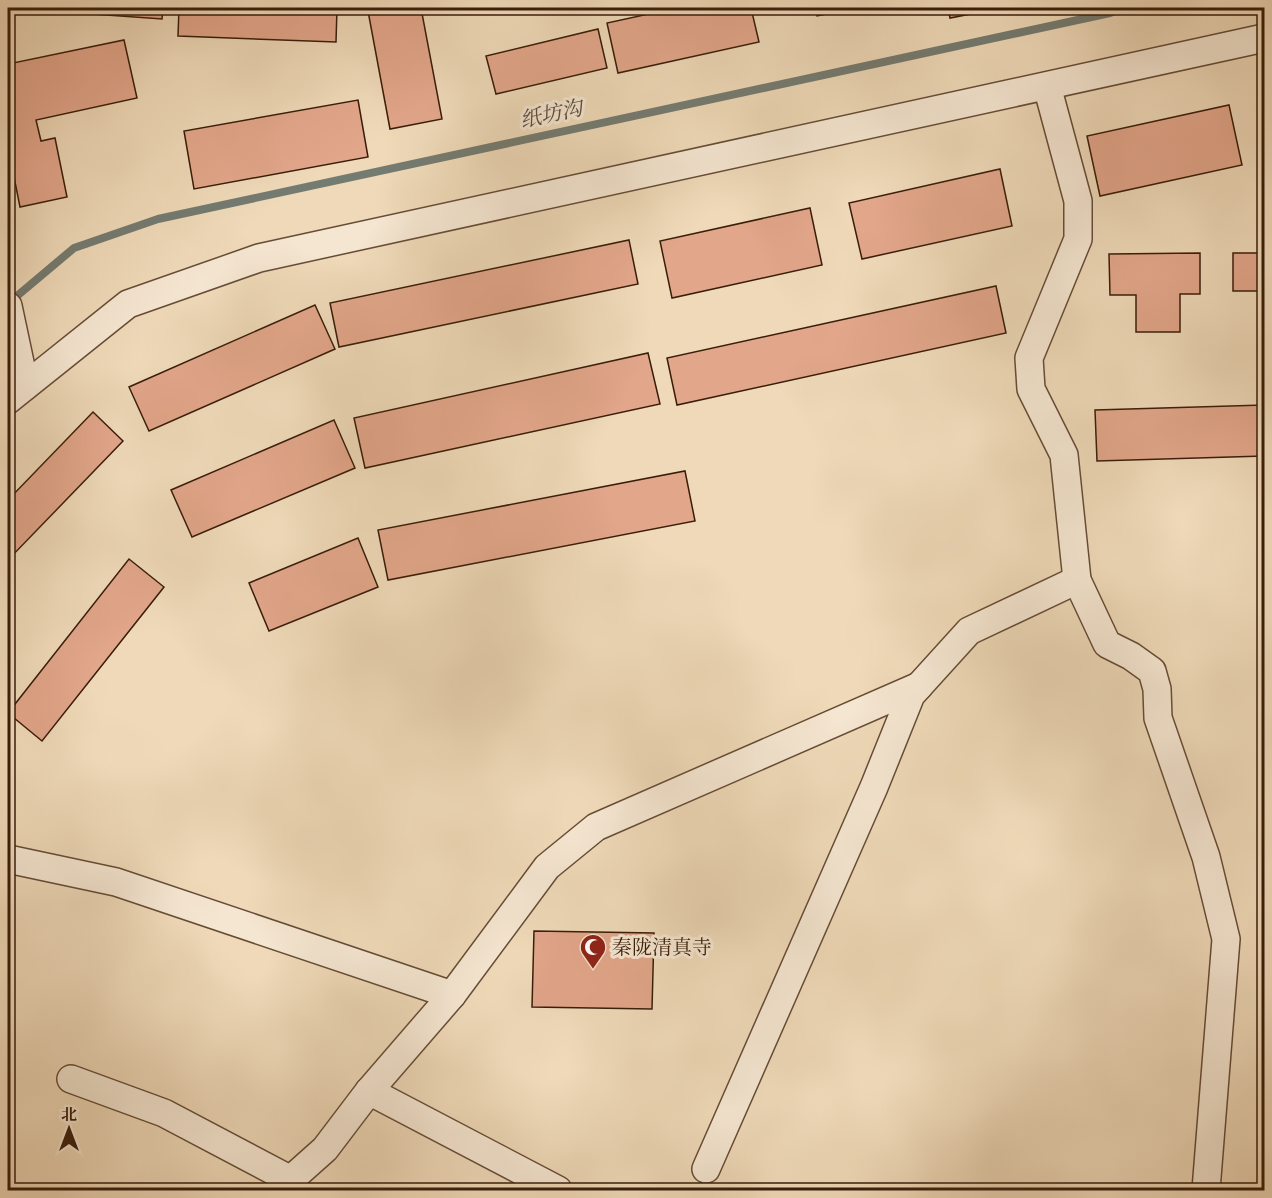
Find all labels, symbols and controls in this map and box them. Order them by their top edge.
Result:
water label: 纸坊沟 [518,95,588,134]
mosque icon: 秦陇清真寺 [578,932,608,970]
place label: 秦陇清真寺 [612,936,712,961]
north arrow [39,1099,99,1159]
text: 北 [61,1105,77,1125]

